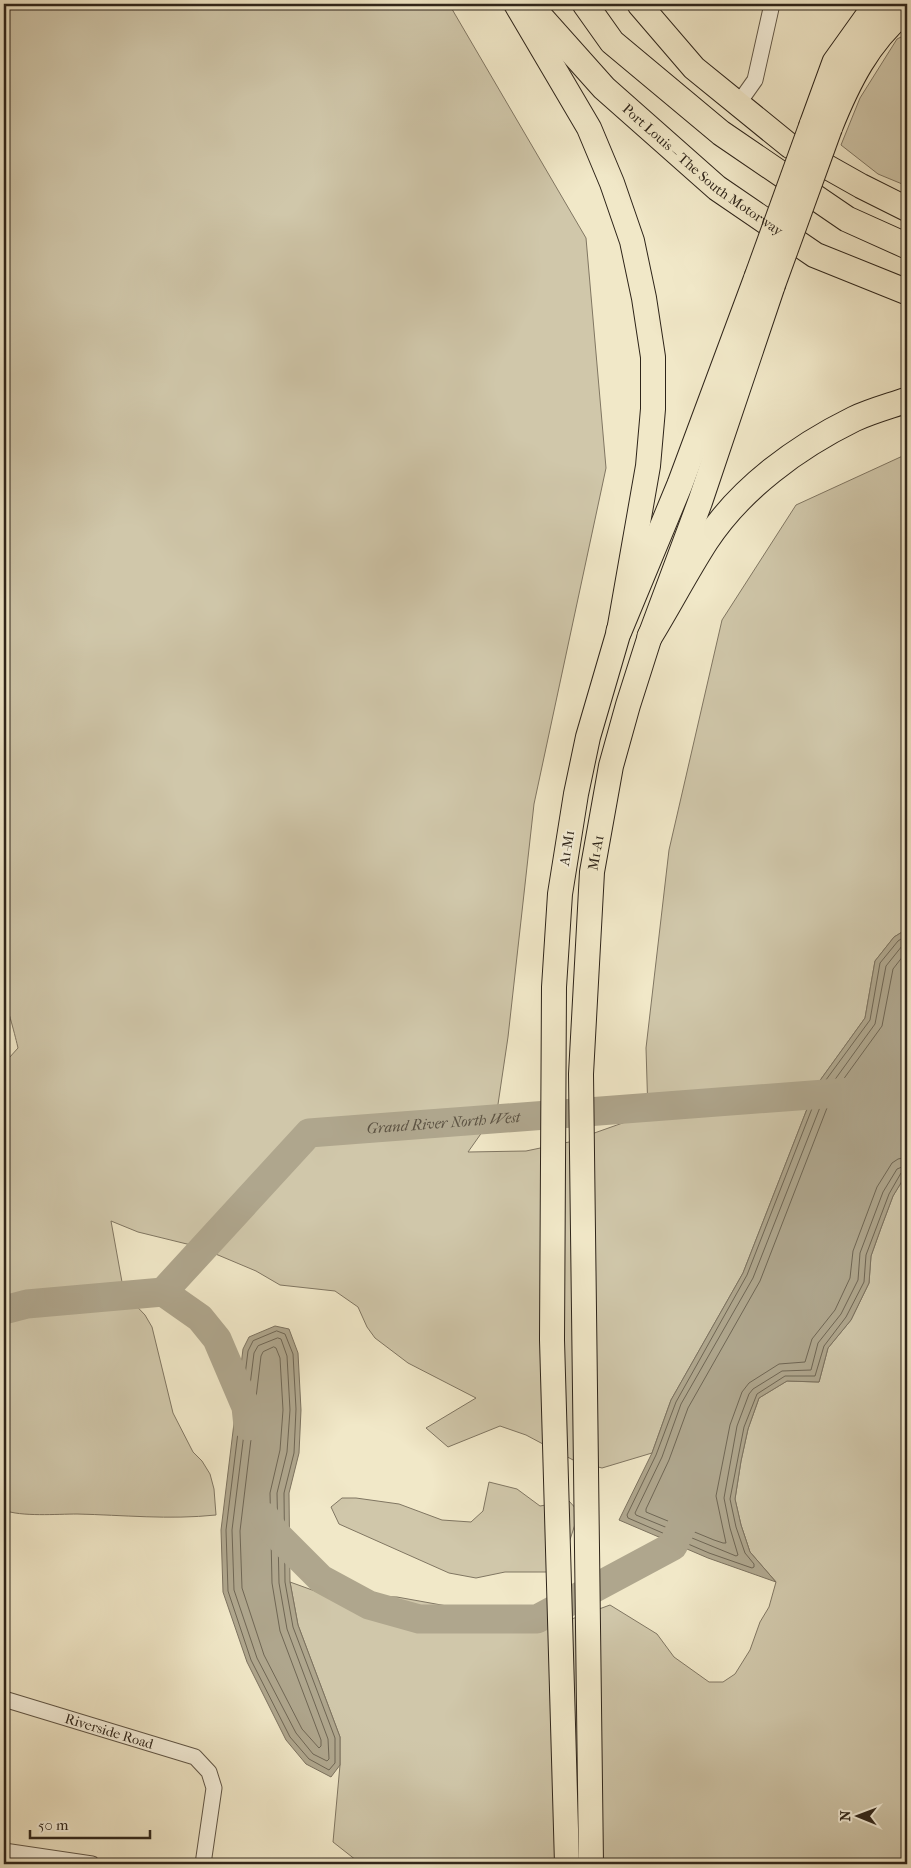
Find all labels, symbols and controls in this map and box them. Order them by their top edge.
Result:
street label: Port Louis – The South Motorway [619,100,787,239]
street label: A1-M1 [556,829,578,868]
street label: M1-A1 [584,834,607,872]
water label: Grand River North West [366,1108,522,1138]
street label: Riverside Road [63,1710,156,1753]
north arrow [834,1790,884,1840]
scale bar [30,1808,150,1840]
text: N [837,1810,854,1821]
text: 50 m [38,1816,69,1834]

